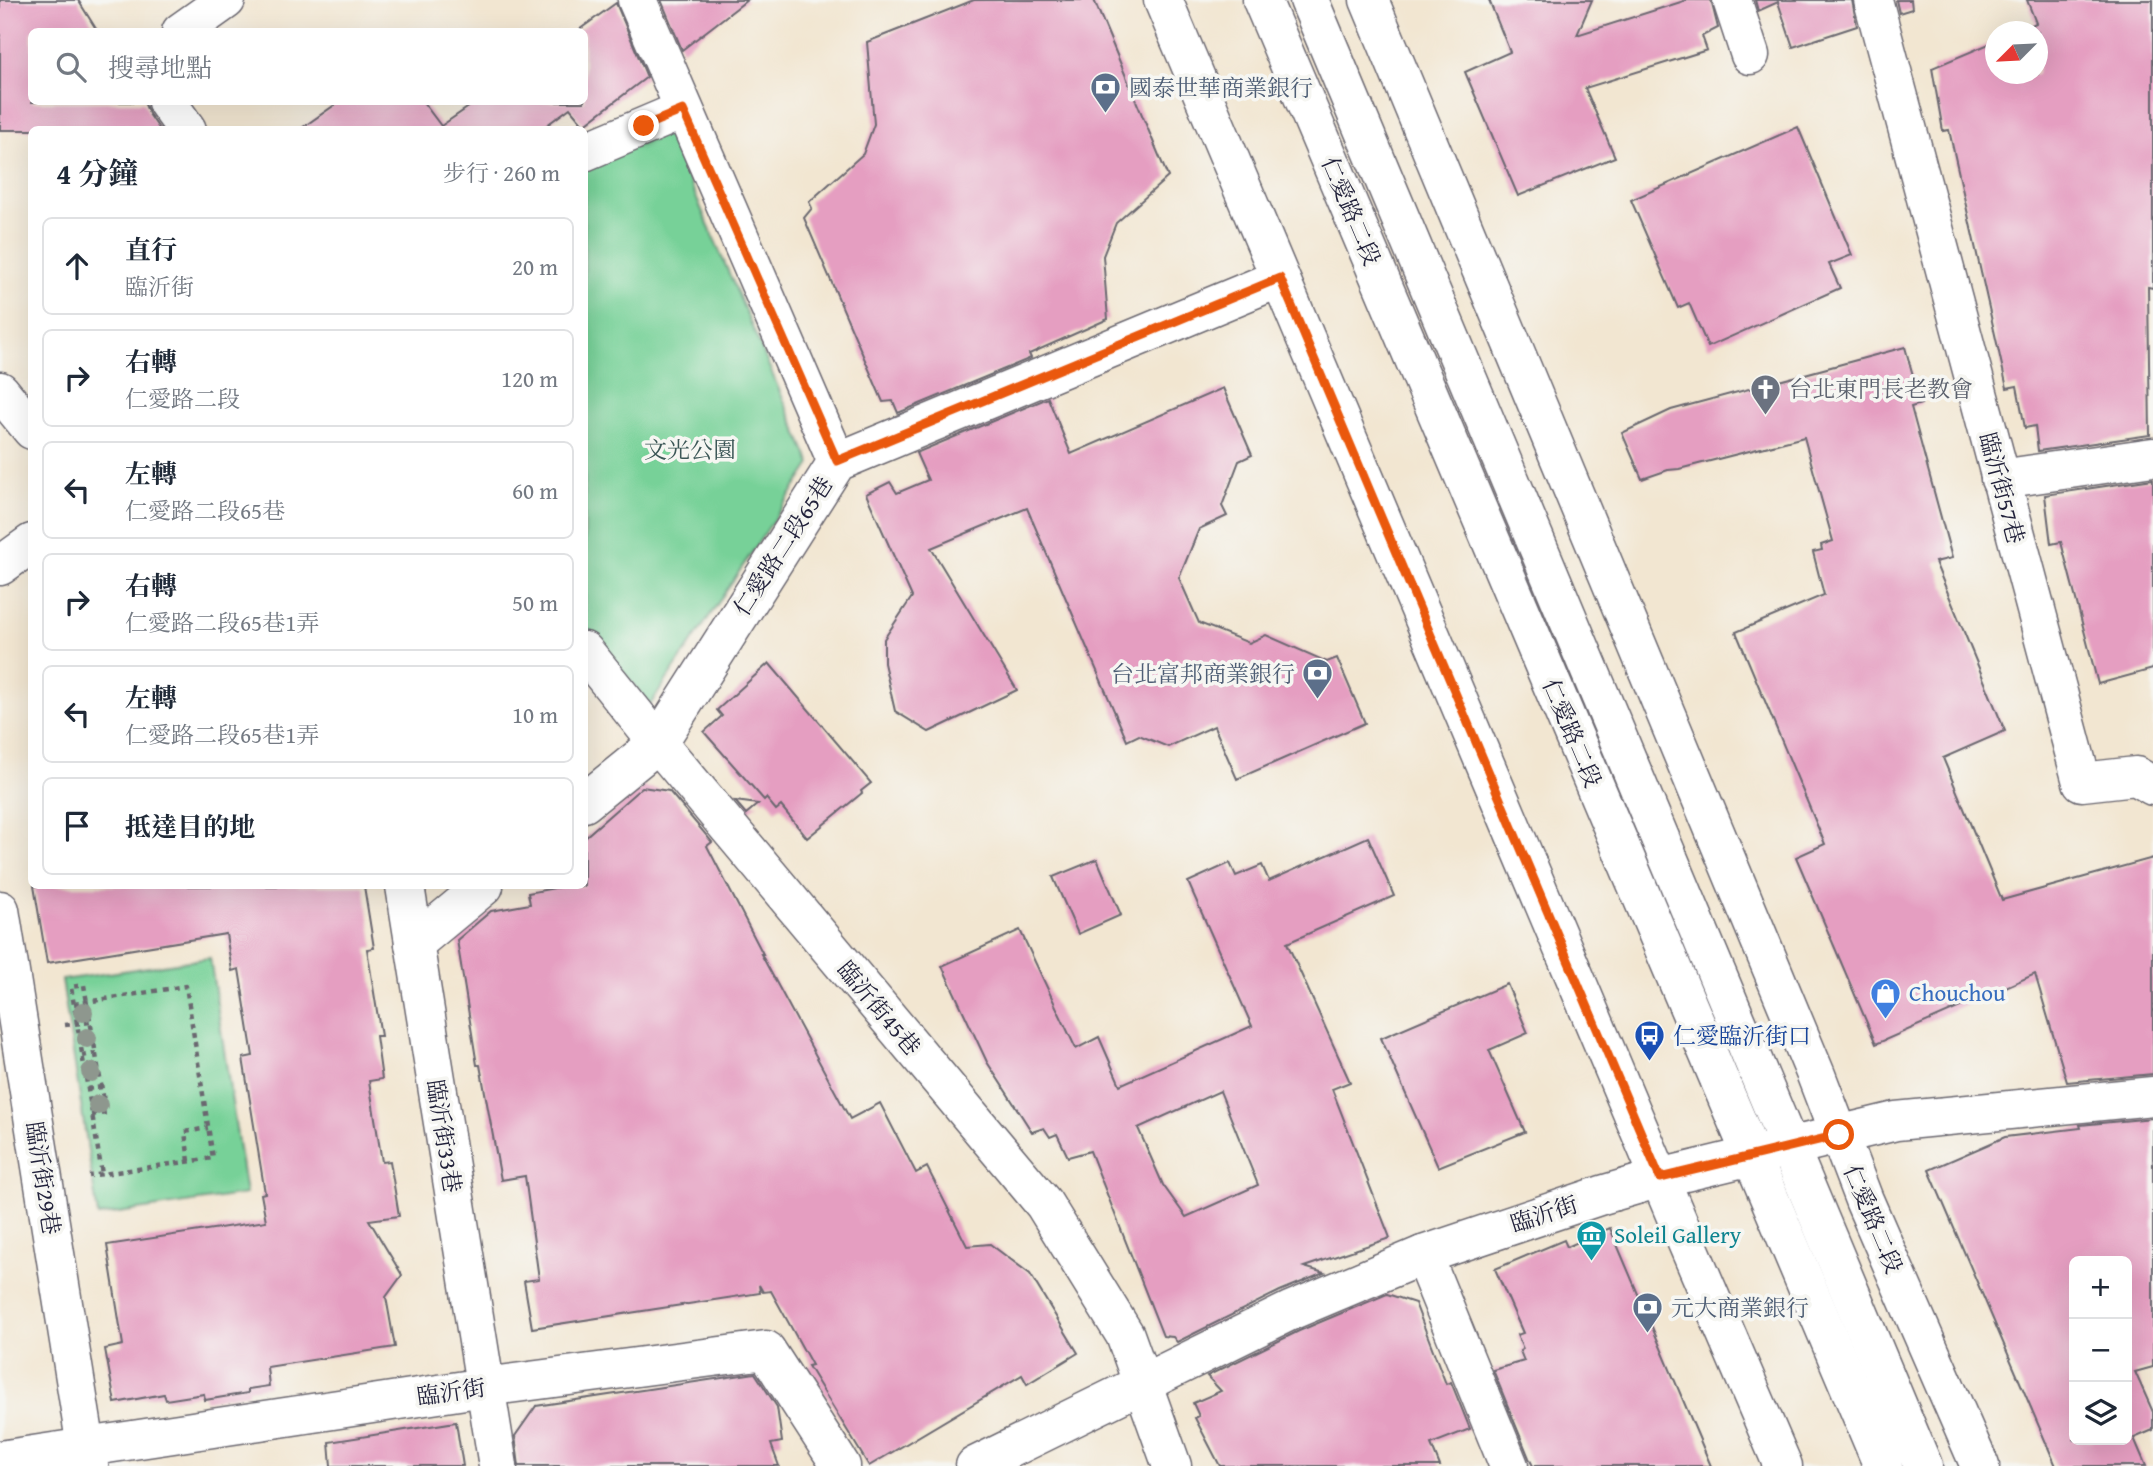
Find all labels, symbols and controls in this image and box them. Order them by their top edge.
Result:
north arrow [1985,21,2048,84]
search box [28,28,588,105]
icon: search [52,48,90,86]
text: 搜尋地點 [108,48,212,87]
bank icon: 國泰世華商業銀行 [1089,71,1123,115]
place label: 國泰世華商業銀行 [1129,71,1313,104]
route end [628,110,659,141]
text: 4 分鐘 [56,151,138,195]
street label: 仁愛路二段 [1314,151,1389,270]
text: 步行 · 260 m [443,156,560,189]
text: 直行 [125,230,177,269]
icon: ahead [58,247,96,285]
text: 20 m [512,250,558,283]
text: 臨沂街 [125,270,194,303]
text: 右轉 [125,342,177,381]
icon: right [58,359,96,397]
text: 120 m [501,362,558,395]
church icon: 台北東門長老教會 [1749,372,1783,416]
place label: 台北東門長老教會 [1789,372,1973,405]
text: 仁愛路二段 [125,382,240,415]
street label: 臨沂街57巷 [1972,428,2033,547]
park label: 文光公園 [644,433,736,466]
text: 左轉 [125,454,177,493]
street label: 仁愛路二段65巷 [725,470,840,622]
icon: left [58,471,96,509]
text: 60 m [512,474,558,507]
text: 仁愛路二段65巷 [125,494,285,527]
text: 右轉 [125,566,177,605]
icon: right [58,583,96,621]
text: 50 m [512,586,558,619]
text: 仁愛路二段65巷1弄 [125,606,319,639]
place label: 台北富邦商業銀行 [1111,657,1295,690]
bank icon: 台北富邦商業銀行 [1301,657,1335,701]
street label: 仁愛路二段 [1535,673,1610,792]
text: 左轉 [125,678,177,717]
icon: left [58,695,96,733]
text: 10 m [512,698,558,731]
text: 仁愛路二段65巷1弄 [125,718,319,751]
icon: arrive [58,807,96,845]
text: 抵達目的地 [125,807,255,846]
street label: 臨沂街45巷 [830,953,929,1062]
shop icon: Chouchou [1869,976,1903,1020]
place label: Chouchou [1909,976,2006,1009]
bus stop icon: 仁愛臨沂街口 [1633,1019,1667,1063]
place label: 仁愛臨沂街口 [1673,1019,1811,1052]
street label: 臨沂街33巷 [419,1077,470,1195]
street label: 臨沂街29巷 [18,1119,69,1237]
route start [1823,1119,1854,1150]
street label: 仁愛路二段 [1836,1159,1911,1278]
street label: 臨沂街 [1506,1187,1582,1240]
museum icon: Soleil Gallery [1574,1218,1608,1262]
place label: Soleil Gallery [1614,1218,1742,1251]
map controls [2069,1256,2132,1445]
button: + [2069,1256,2132,1319]
bank icon: 元大商業銀行 [1631,1291,1665,1335]
place label: 元大商業銀行 [1671,1291,1809,1324]
button: − [2069,1319,2132,1382]
street label: 臨沂街 [414,1370,487,1413]
button: layers [2069,1382,2132,1445]

